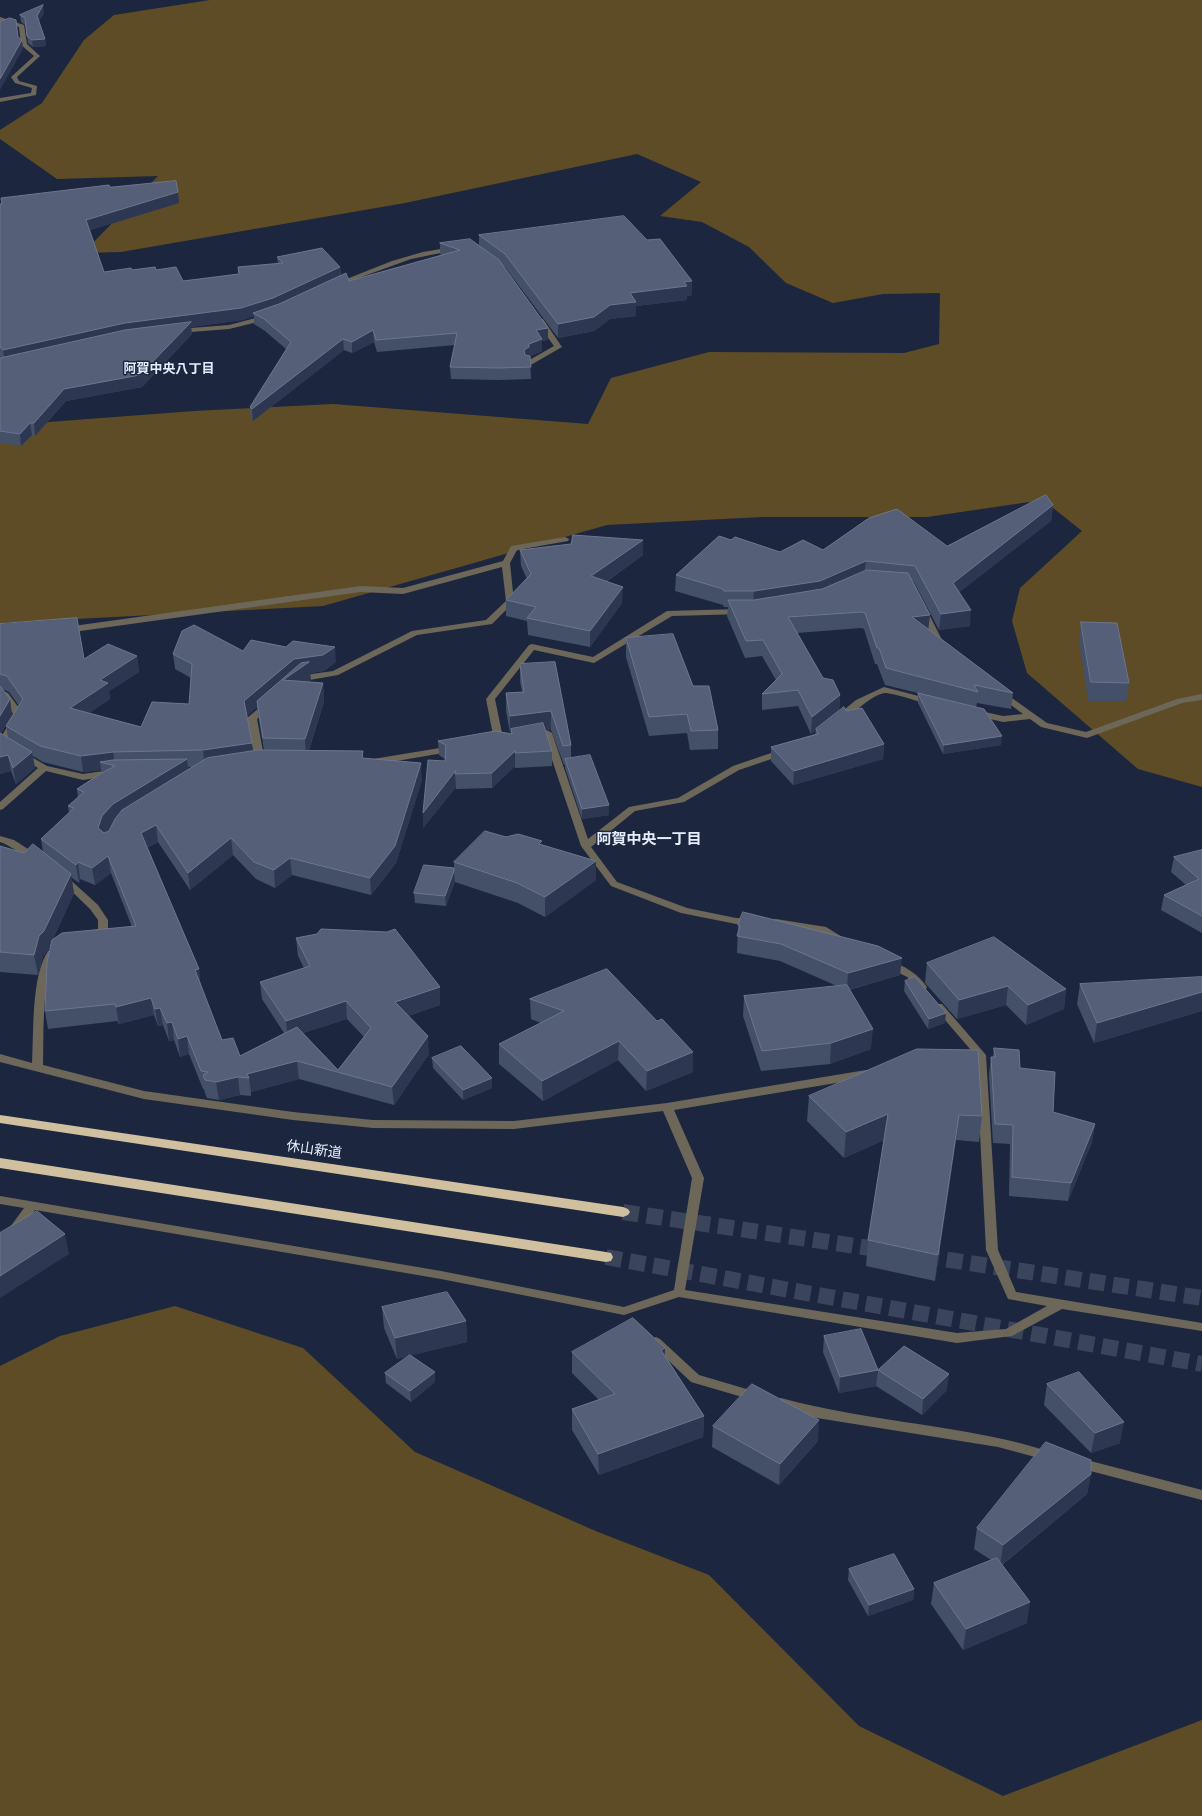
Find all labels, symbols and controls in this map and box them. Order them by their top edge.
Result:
district label: 阿賀中央八丁目 [124,361,214,377]
district label: 阿賀中央一丁目 [597,831,701,849]
street label: 休山新道 [285,1138,343,1162]

